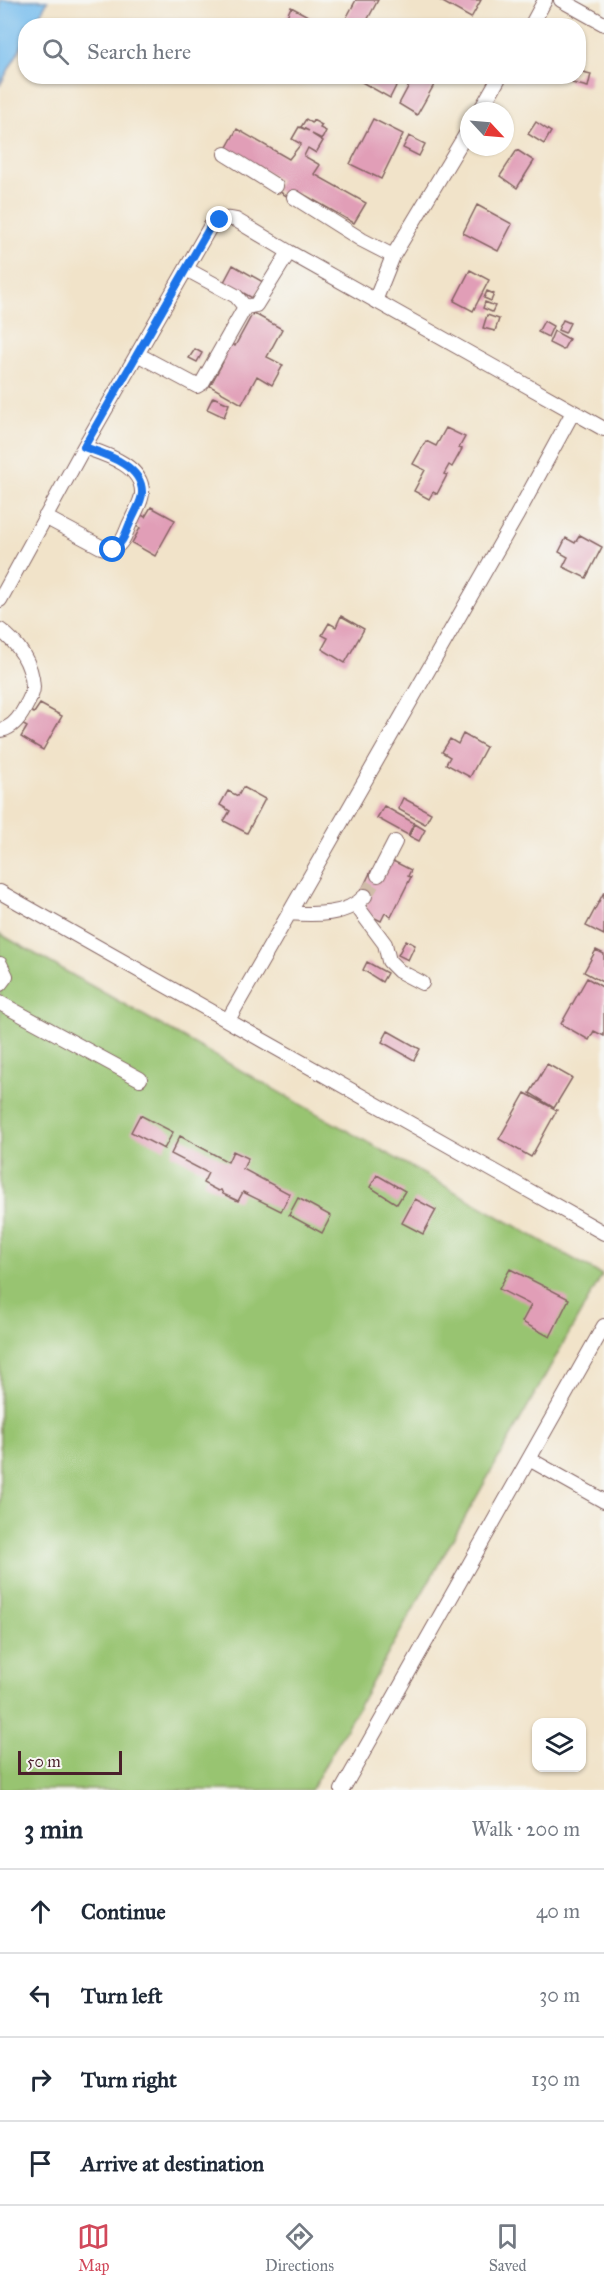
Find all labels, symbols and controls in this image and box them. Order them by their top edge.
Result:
search box [18,18,586,84]
icon: search [39,35,72,68]
text: Search here [87,38,191,65]
north arrow [460,102,514,156]
route end [206,206,232,232]
route start [99,536,125,562]
map controls [532,1718,586,1772]
button: layers [532,1718,586,1772]
scale bar [18,1748,122,1776]
text: 50 m [27,1752,61,1771]
text: 3 min [24,1813,83,1845]
text: Walk · 200 m [472,1817,580,1841]
icon: ahead [24,1895,57,1928]
text: Continue [81,1898,166,1925]
text: 40 m [536,1899,580,1923]
icon: left [24,1979,57,2012]
text: Turn left [81,1982,163,2009]
text: 30 m [539,1983,580,2007]
icon: right [24,2063,57,2096]
text: Turn right [81,2066,177,2093]
text: 130 m [531,2067,580,2091]
icon: arrive [24,2147,57,2180]
text: Arrive at destination [81,2150,264,2177]
tab: Map [77,2220,110,2275]
tab: Directions [265,2220,334,2275]
tab: Saved [489,2220,527,2275]

